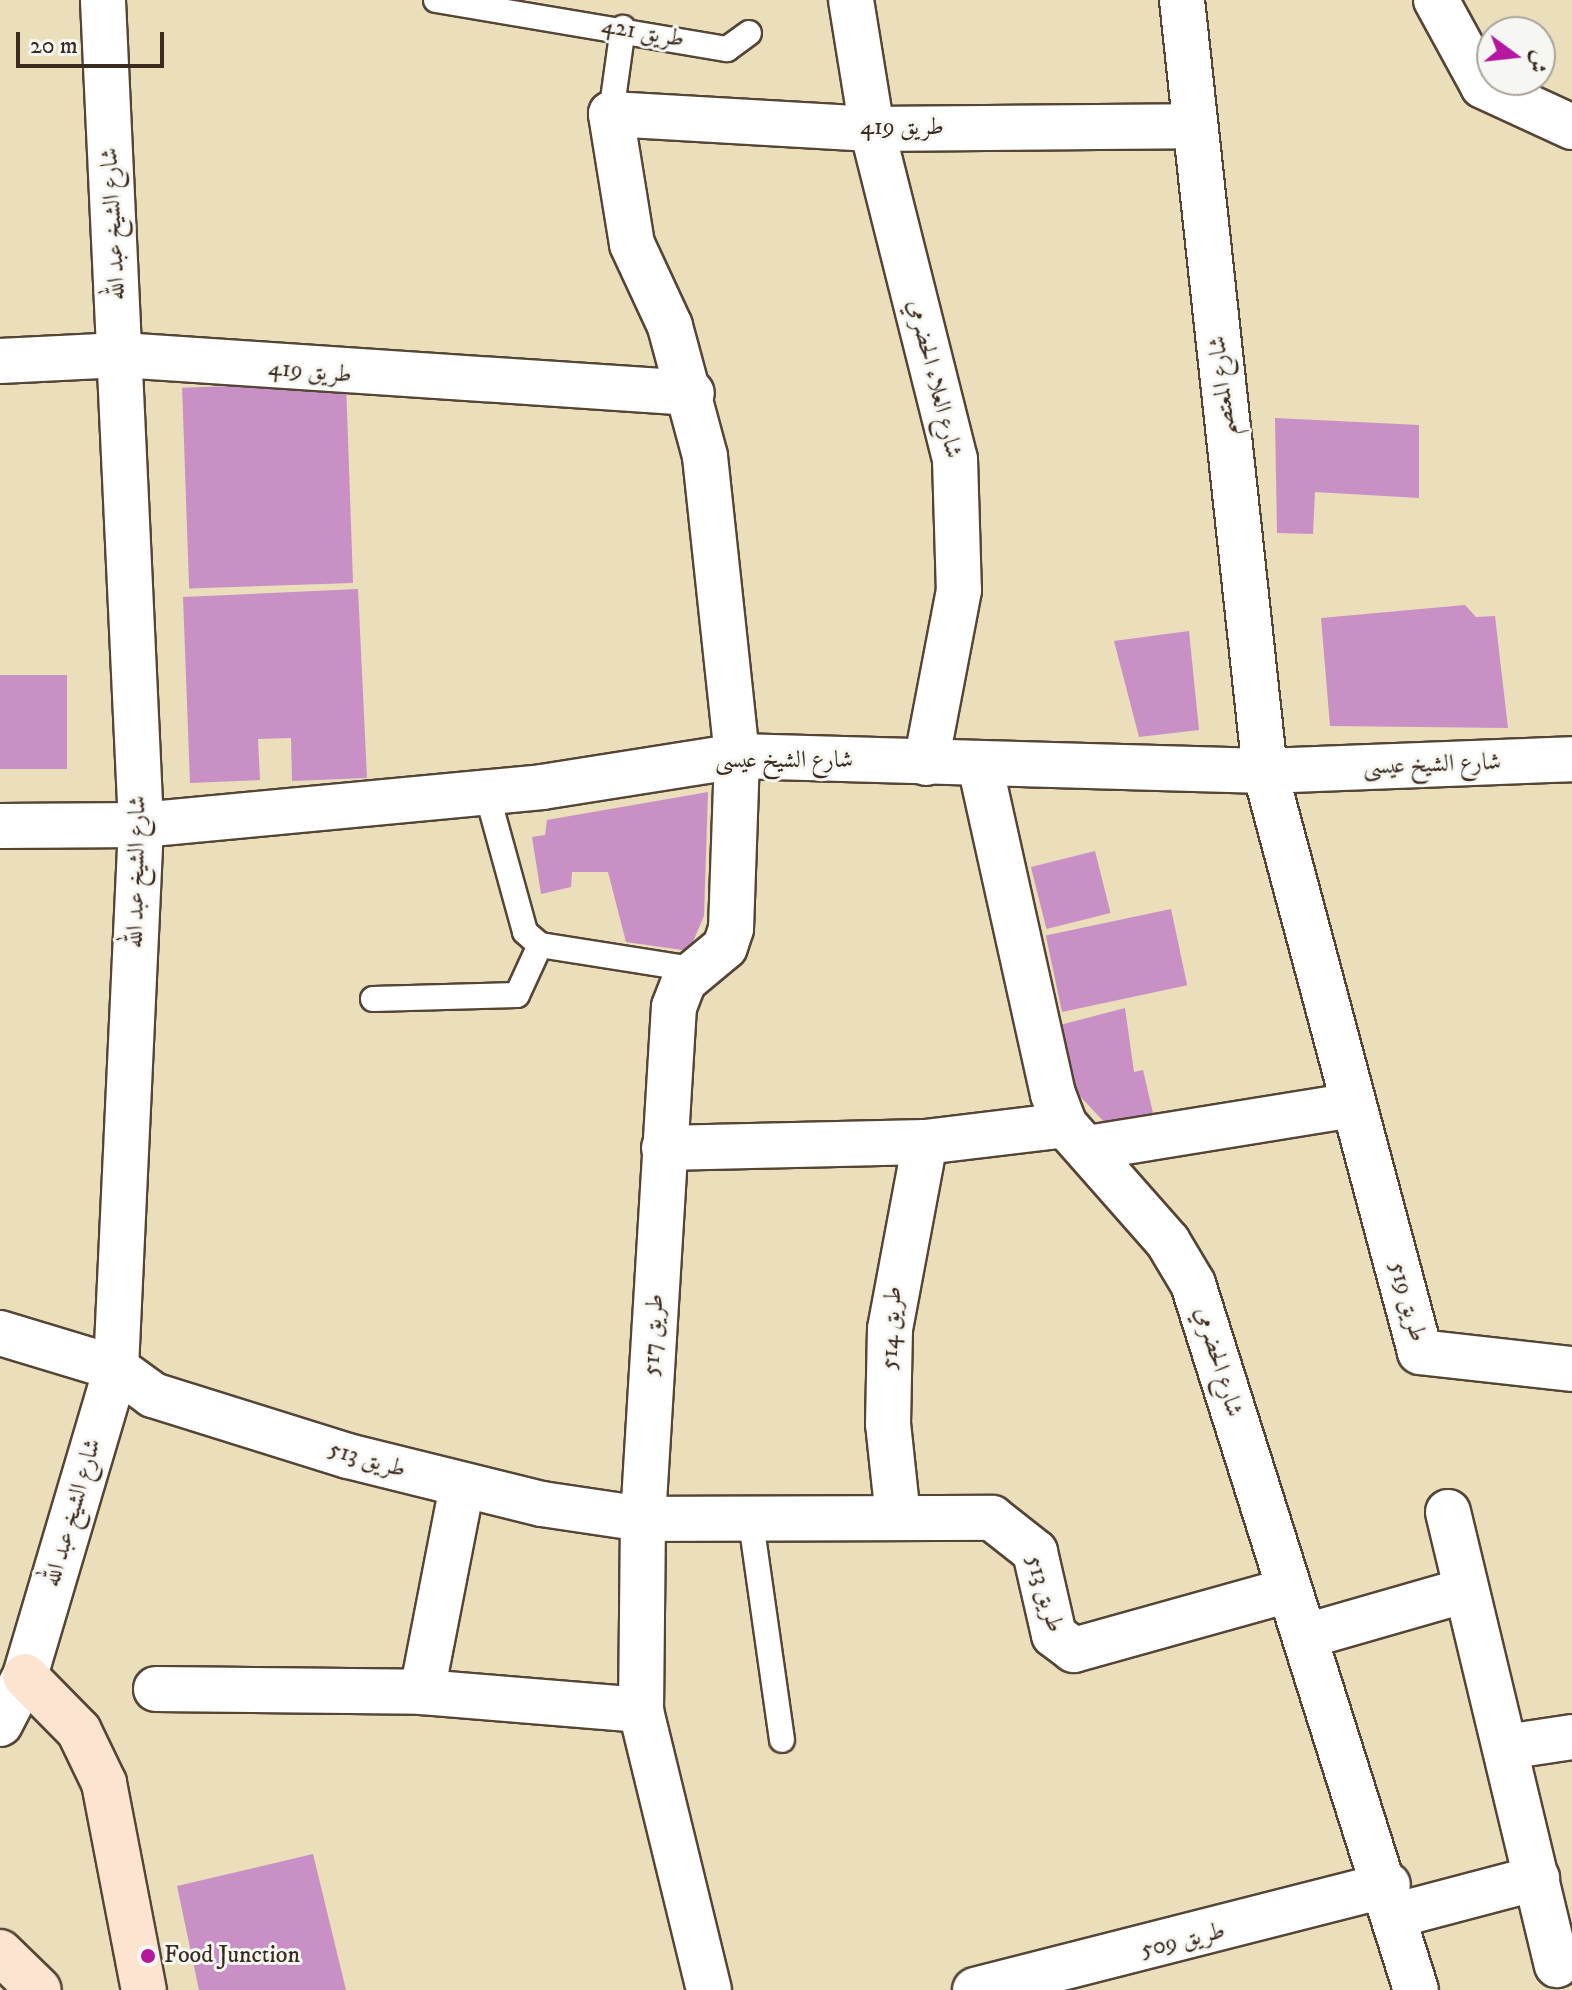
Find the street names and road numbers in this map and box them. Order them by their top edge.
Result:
street label: طريق 421 [599,12,687,54]
street label: طريق 419 [860,114,944,142]
street label: شارع الشيخ عبد الله [96,147,132,301]
street label: شارع العلاء الحضرمي [900,297,968,461]
street label: شارع المعتصم [1203,334,1243,438]
street label: طريق 419 [267,354,353,390]
street label: شارع الشيخ عيسى [715,747,853,775]
street label: شارع الشيخ عيسى [1363,748,1501,782]
street label: شارع الشيخ عبد الله [121,795,153,949]
street label: طريق 519 [1382,1259,1432,1345]
street label: طريق 514 [875,1286,909,1370]
street label: طريق 517 [637,1293,671,1377]
street label: شارع الحضرمي [1188,1304,1248,1420]
street label: طريق 513 [325,1435,409,1485]
street label: شارع الشيخ عبد الله [38,1436,108,1590]
street label: طريق 513 [1019,1552,1069,1636]
street label: طريق 509 [1138,1917,1228,1965]

